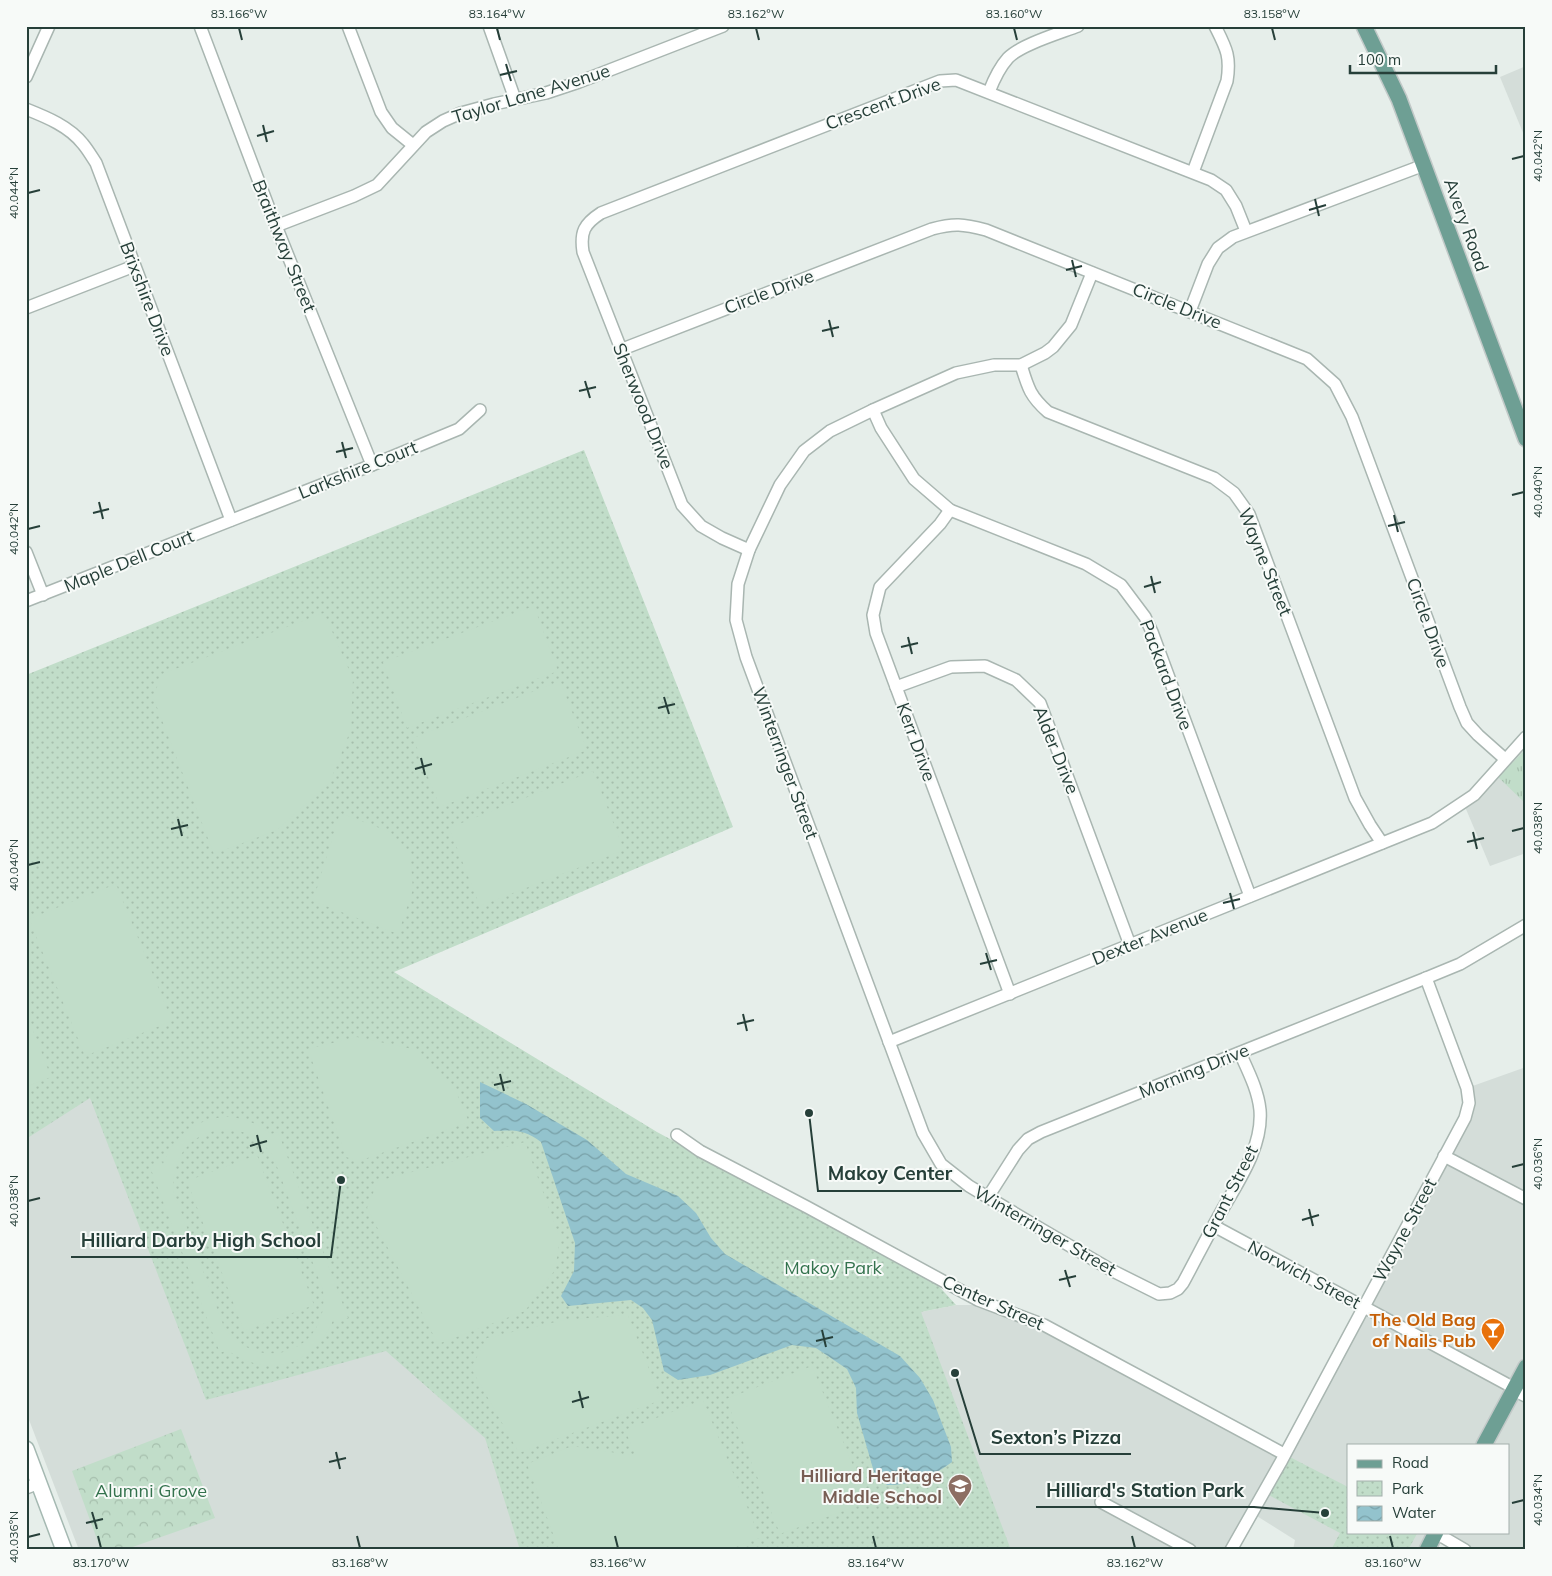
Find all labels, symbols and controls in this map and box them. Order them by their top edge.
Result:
text: 83.166°W [211,6,267,21]
text: 83.164°W [469,6,525,21]
text: 83.162°W [728,6,784,21]
text: 83.160°W [986,6,1042,21]
text: 83.158°W [1244,6,1300,21]
scale bar [1350,42,1496,74]
text: 100 m [1357,50,1401,69]
street label: Taylor Lane Avenue [449,59,613,128]
street label: Crescent Drive [822,72,944,135]
text: 40.042°N [1530,130,1545,182]
text: 40.044°N [6,167,21,219]
street label: Avery Road [1439,175,1494,275]
street label: Braithway Street [247,176,321,315]
street label: Brixshire Drive [115,238,180,359]
street label: Circle Drive [721,264,817,319]
street label: Circle Drive [1129,277,1225,334]
street label: Sherwood Drive [608,340,679,472]
street label: Larkshire Court [295,435,421,504]
text: 40.040°N [1530,466,1545,518]
text: 40.042°N [6,503,21,555]
street label: Wayne Street [1233,505,1297,619]
street label: Maple Dell Court [61,524,197,597]
street label: Circle Drive [1402,575,1455,671]
street label: Packard Drive [1135,616,1198,733]
street label: Winterringer Street [747,684,824,842]
street label: Kerr Drive [892,699,941,784]
street label: Alder Drive [1028,702,1085,797]
text: 40.038°N [1530,802,1545,854]
text: 40.040°N [6,839,21,891]
street label: Dexter Avenue [1089,903,1211,970]
street label: Morning Drive [1135,1038,1252,1103]
text: 40.036°N [1530,1138,1545,1190]
street label: Grant Street [1196,1141,1263,1242]
callout: Makoy Center [818,1157,962,1191]
text: Makoy Center [828,1161,953,1185]
street label: Wayne Street [1368,1174,1441,1286]
text: 40.038°N [6,1175,21,1227]
street label: Winterringer Street [970,1181,1120,1281]
callout: Hilliard Darby High School [71,1223,331,1257]
text: Hilliard Darby High School [81,1228,321,1252]
street label: Norwich Street [1244,1235,1365,1314]
park label: Makoy Park [784,1256,883,1279]
street label: Center Street [939,1270,1048,1335]
place label: The Old Bag of Nails Pub [1369,1308,1476,1352]
bar icon: The Old Bag of Nails Pub [1480,1317,1506,1351]
callout: Sexton’s Pizza [980,1420,1131,1454]
text: Sexton’s Pizza [991,1425,1121,1449]
legend [1347,1444,1510,1534]
text: Road [1392,1453,1429,1472]
place label: Hilliard Heritage Middle School [800,1464,942,1508]
school or university icon: Hilliard Heritage Middle School [947,1473,973,1507]
callout: Hilliard's Station Park [1036,1473,1254,1507]
text: 40.034°N [1530,1474,1545,1526]
text: Hilliard's Station Park [1046,1478,1244,1502]
park label: Alumni Grove [95,1479,207,1502]
text: Park [1392,1479,1424,1498]
text: Water [1392,1503,1436,1522]
text: 40.036°N [6,1511,21,1563]
text: 83.170°W [73,1555,129,1570]
text: 83.168°W [332,1555,388,1570]
text: 83.166°W [590,1555,646,1570]
text: 83.164°W [848,1555,904,1570]
text: 83.162°W [1107,1555,1163,1570]
text: 83.160°W [1365,1555,1421,1570]

